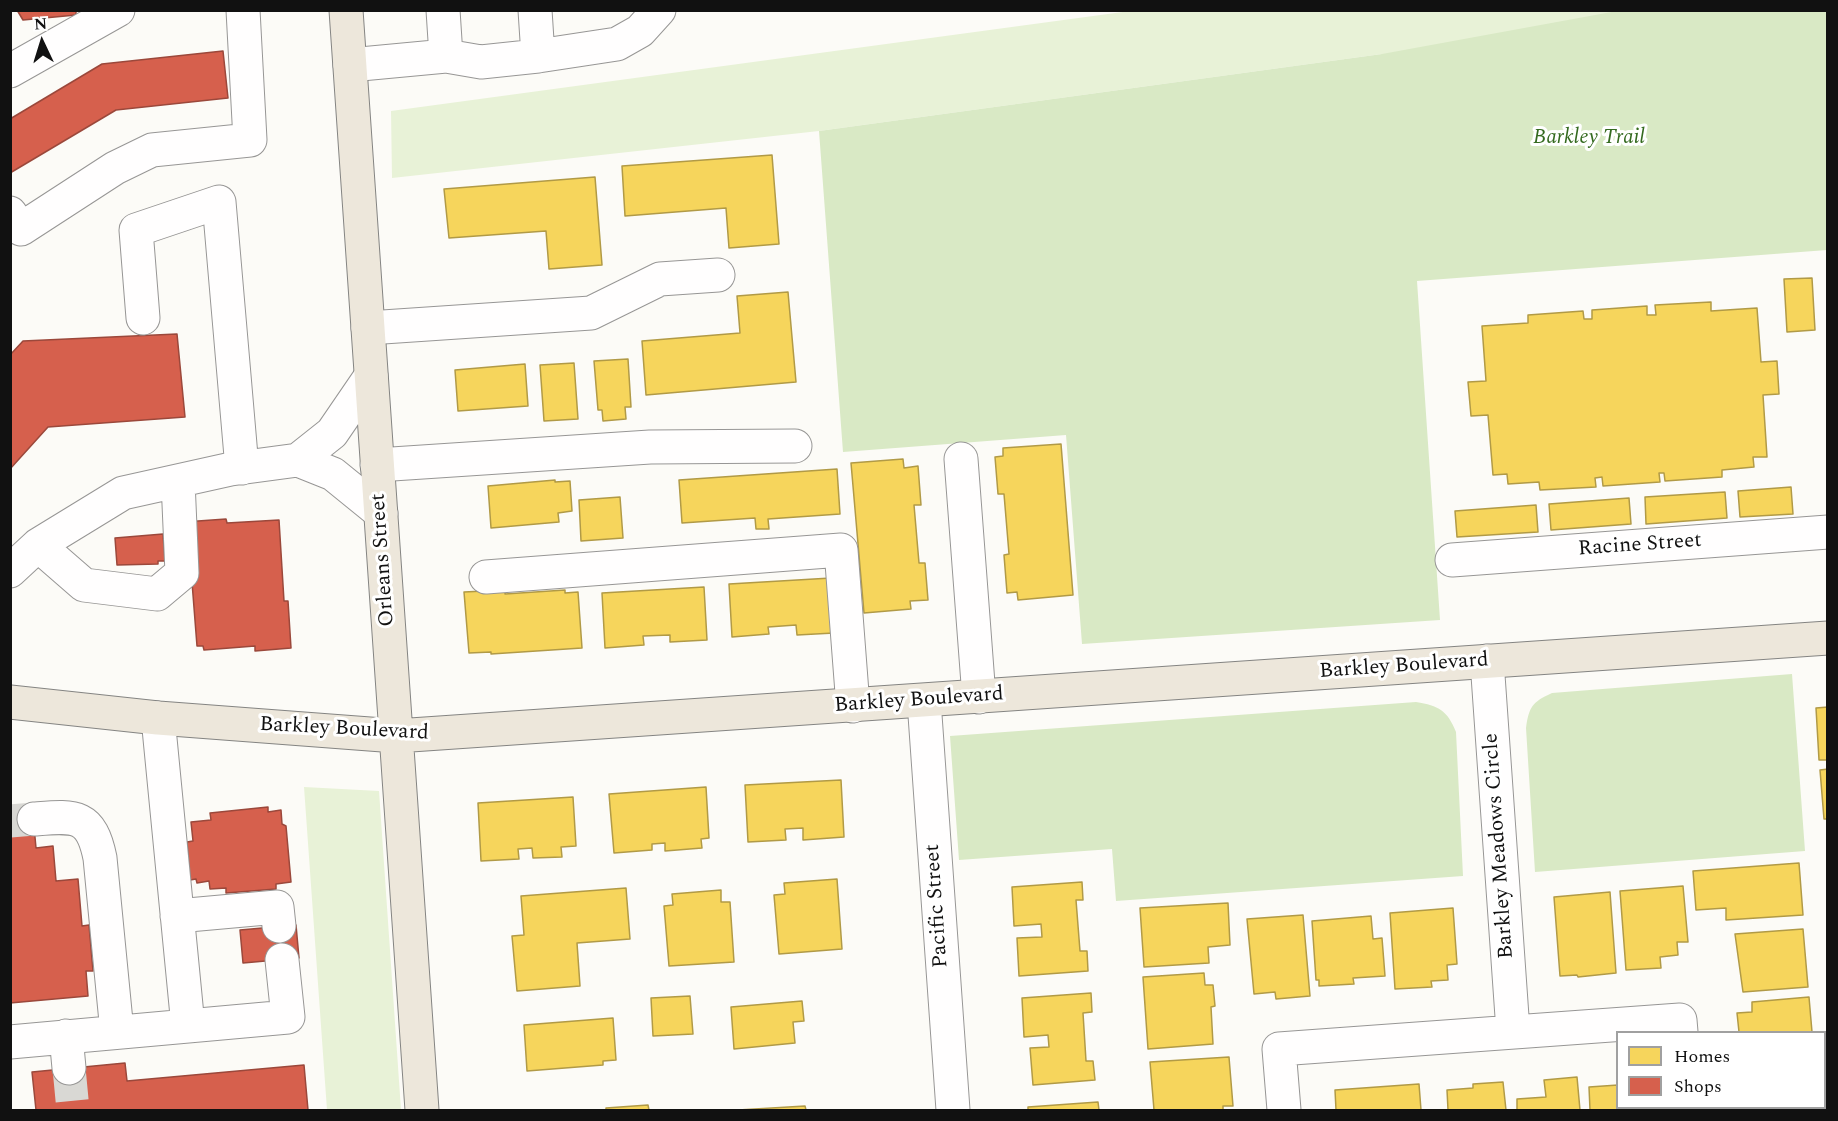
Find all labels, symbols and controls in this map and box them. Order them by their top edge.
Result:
north arrow [12,12,72,72]
text: N [33,12,48,36]
park label: Barkley Trail [1533,126,1645,152]
street label: Orleans Street [367,492,401,628]
street label: Racine Street [1577,529,1703,563]
street label: Barkley Boulevard [1319,649,1489,685]
street label: Barkley Boulevard [834,683,1004,719]
street label: Barkley Boulevard [259,713,429,747]
street label: Barkley Meadows Circle [1480,732,1520,960]
street label: Pacific Street [921,843,955,969]
legend [1616,1031,1826,1109]
text: Homes [1674,1043,1730,1070]
text: Shops [1674,1073,1722,1100]

